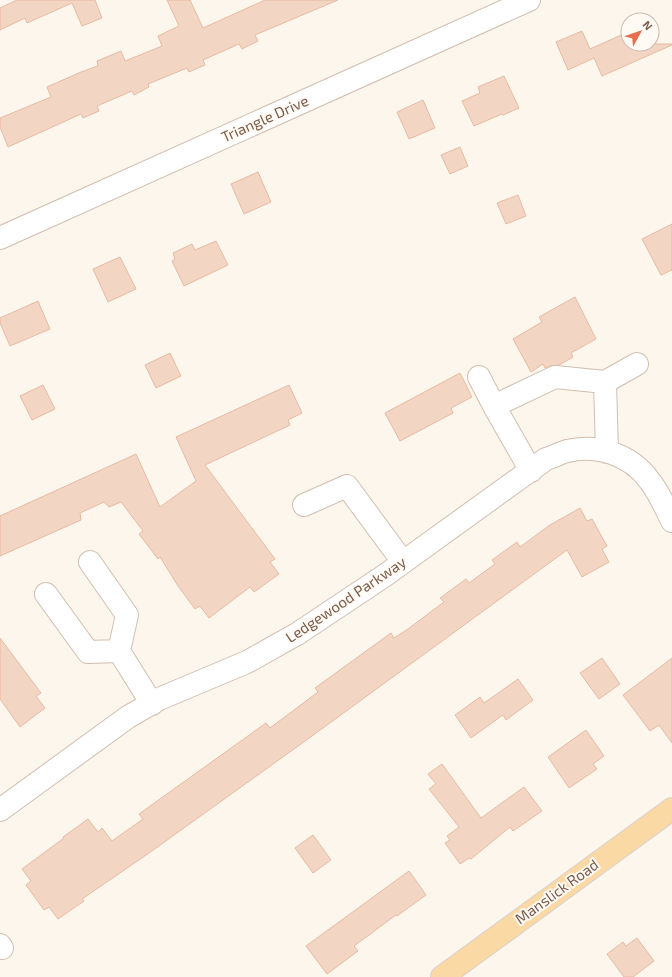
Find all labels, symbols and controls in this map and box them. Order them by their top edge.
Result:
north arrow [620,12,660,52]
text: N [641,18,656,33]
street label: Triangle Drive [218,91,311,145]
street label: Ledgewood Parkway [282,552,409,646]
street label: Manslick Road [511,855,602,927]

